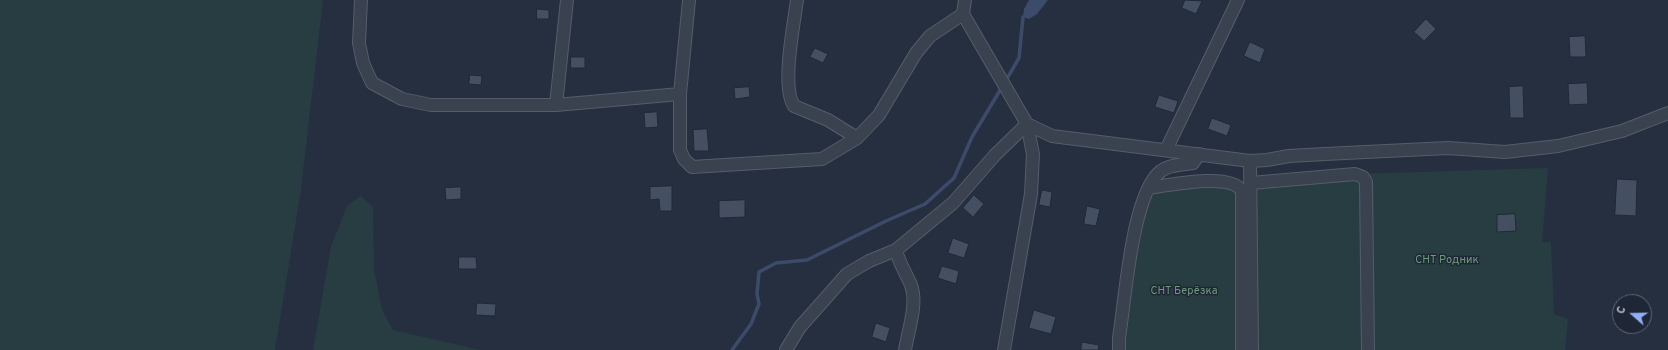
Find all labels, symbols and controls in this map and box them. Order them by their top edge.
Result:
park label: СНТ Родник [1415,254,1479,268]
park label: СНТ Берёзка [1150,285,1218,299]
north arrow [1612,294,1652,334]
text: С [1614,305,1629,316]

